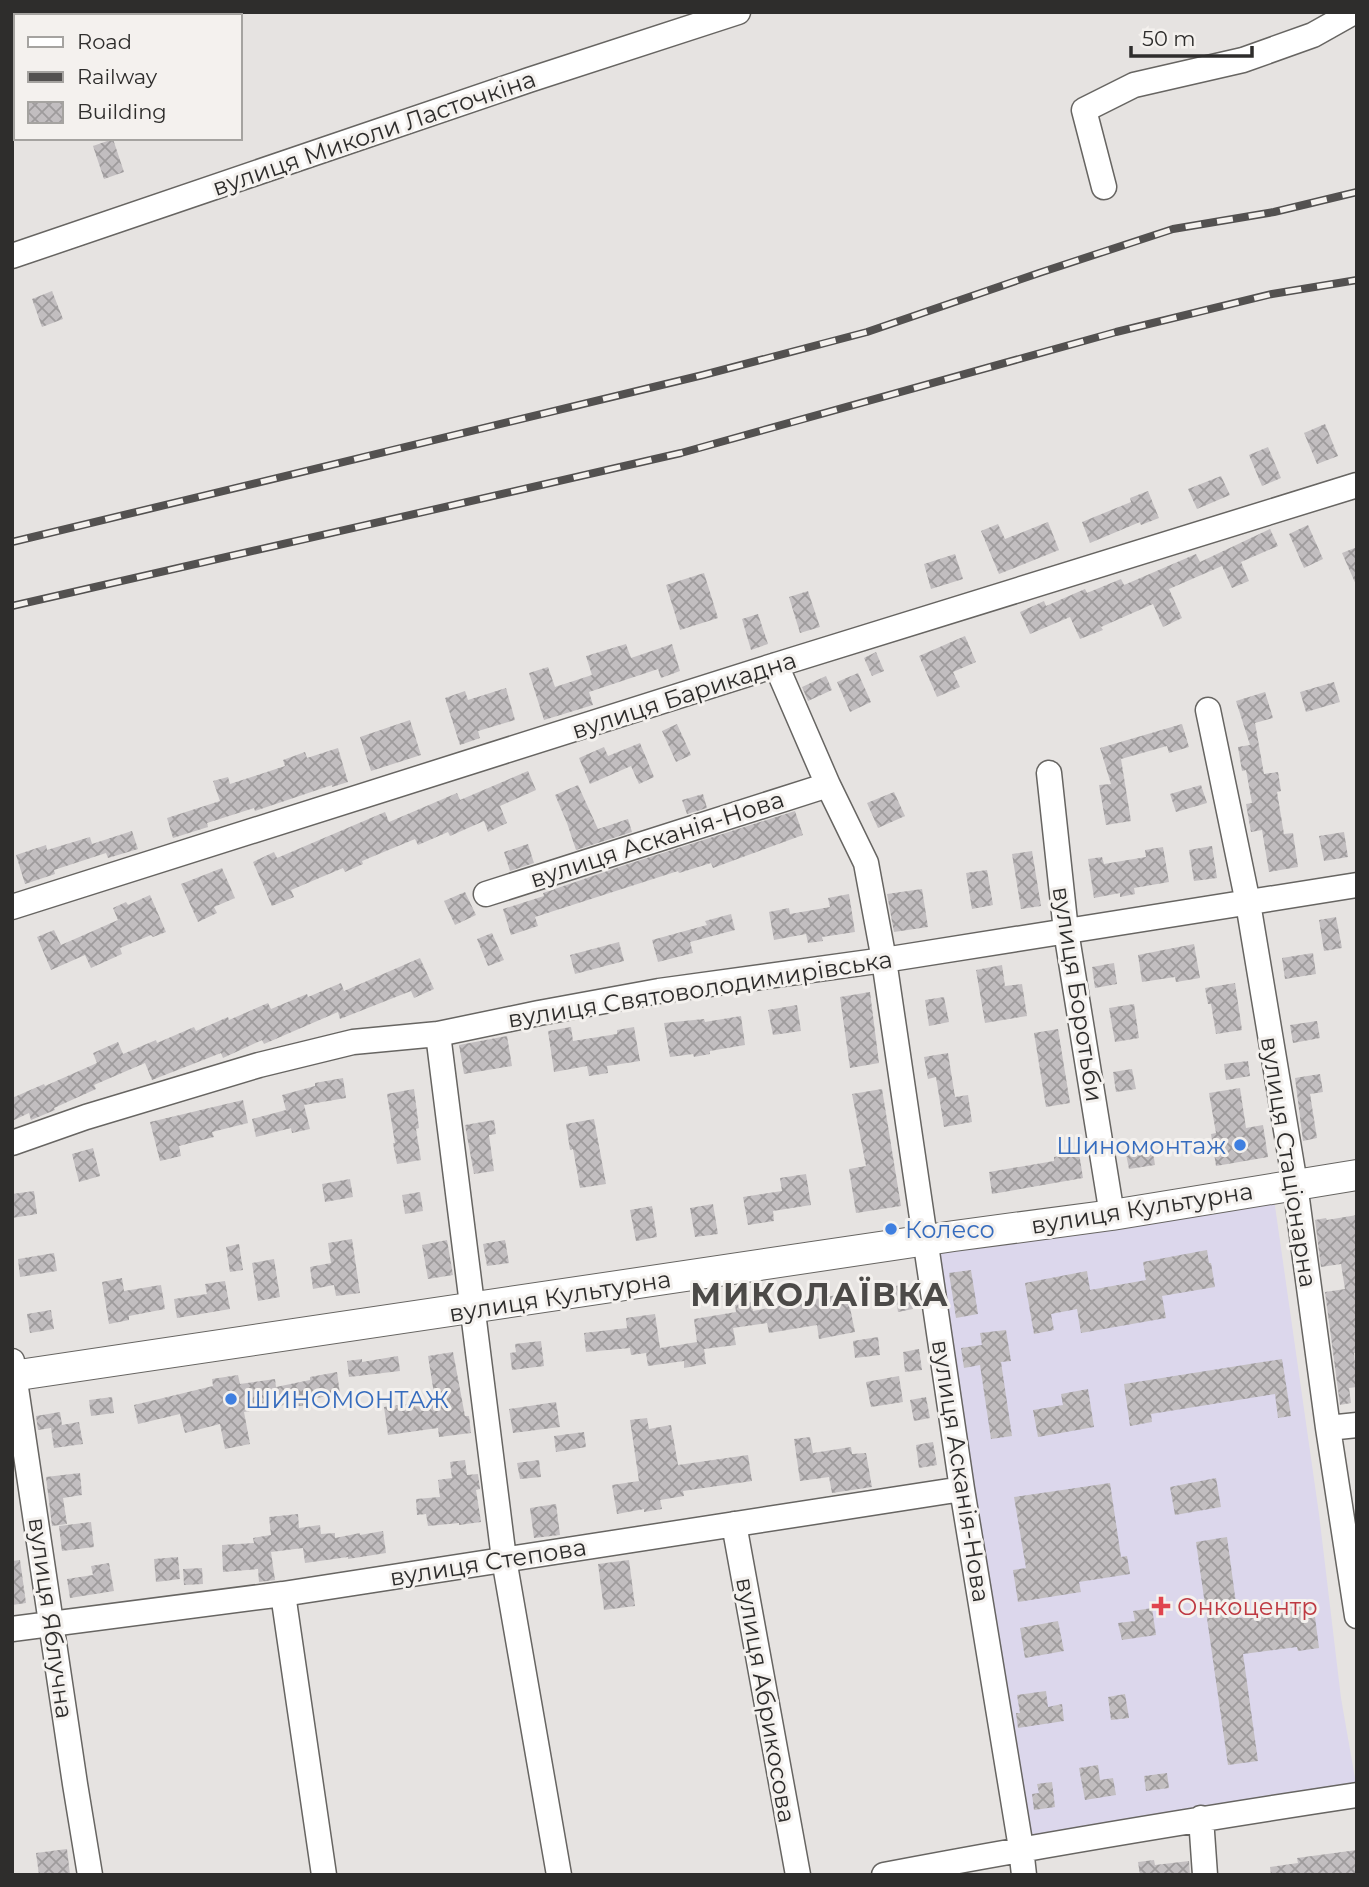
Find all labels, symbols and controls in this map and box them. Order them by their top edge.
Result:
legend [14,14,242,140]
scale bar [1131,14,1252,58]
text: 50 m [1142,26,1196,51]
text: Road [77,29,132,54]
text: Railway [77,64,158,89]
street label: вулиця Миколи Ласточкіна [209,64,539,202]
text: Building [77,99,167,124]
street label: вулиця Барикадна [568,645,800,745]
street label: вулиця Асканія-Нова [526,784,788,894]
street label: вулиця Боротьби [1047,884,1109,1104]
street label: вулиця Святоволодимирівська [506,944,894,1034]
street label: вулиця Стаціонарна [1255,1034,1323,1290]
place label: Шиномонтаж [1056,1131,1226,1160]
marker: Шиномонтаж [1232,1137,1248,1153]
street label: вулиця Культурна [1029,1176,1255,1240]
place label: Колесо [905,1215,995,1244]
marker: Колесо [883,1221,899,1237]
street label: вулиця Культурна [447,1264,673,1328]
district label: МИКОЛАЇВКА [690,1275,950,1314]
street label: вулиця Асканія-Нова [926,1338,996,1604]
place label: ШИНОМОНТАЖ [245,1385,449,1414]
marker: ШИНОМОНТАЖ [223,1391,239,1407]
street label: вулиця Яблучна [23,1516,79,1720]
street label: вулиця Степова [388,1532,588,1592]
street label: вулиця Абрикосова [730,1575,802,1825]
place label: Онкоцентр [1177,1592,1318,1621]
marker: Онкоцентр [1151,1596,1171,1616]

